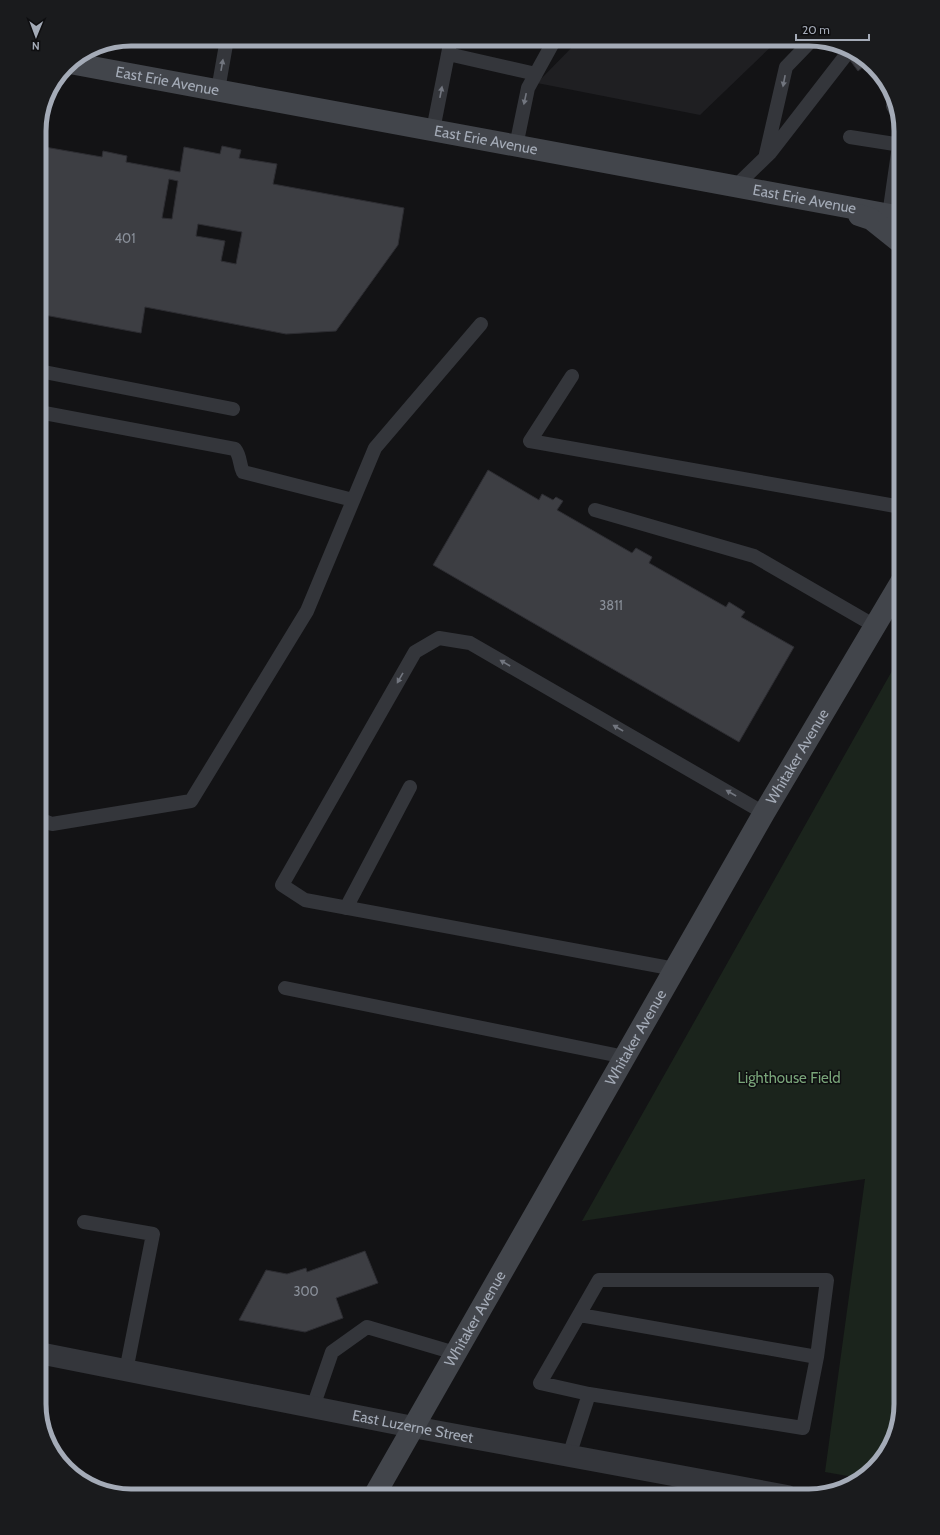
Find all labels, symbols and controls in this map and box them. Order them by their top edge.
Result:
north arrow [16,16,56,56]
scale bar [796,16,869,42]
text: 20 m [802,22,830,37]
text: N [32,39,40,53]
one-way arrow [220,59,226,71]
street label: East Erie Avenue [114,63,221,100]
one-way arrow [780,75,786,88]
one-way arrow [438,86,444,98]
one-way arrow [522,93,528,105]
street label: East Erie Avenue [433,122,539,159]
street label: East Erie Avenue [751,181,858,218]
house number: 401 [115,230,135,246]
house number: 3811 [599,597,623,613]
one-way arrow [499,660,511,667]
one-way arrow [397,672,404,684]
street label: Whitaker Avenue [762,706,833,808]
one-way arrow [612,725,624,732]
one-way arrow [725,790,736,797]
street label: Whitaker Avenue [601,986,670,1089]
park label: Lighthouse Field [737,1069,841,1087]
street label: Whitaker Avenue [441,1267,510,1370]
house number: 300 [293,1283,319,1299]
street label: East Luzerne Street [351,1406,475,1447]

